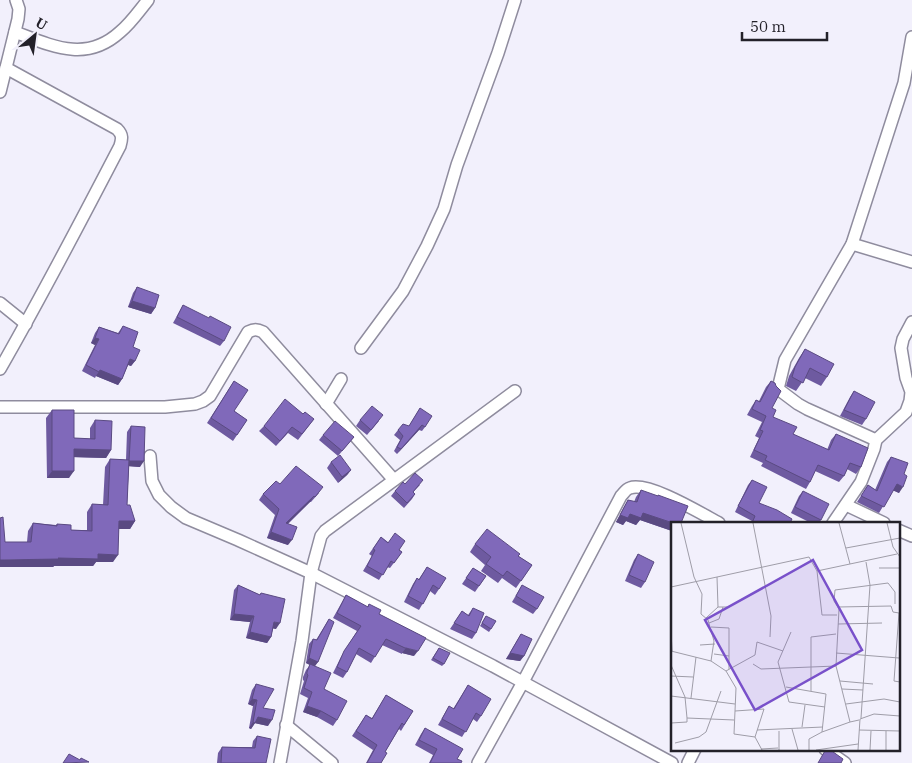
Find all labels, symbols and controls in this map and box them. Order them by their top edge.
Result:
north arrow [10,10,60,60]
scale bar [742,10,827,42]
text: U [32,13,51,34]
text: 50 m [750,17,786,36]
inset map [671,522,900,750]

